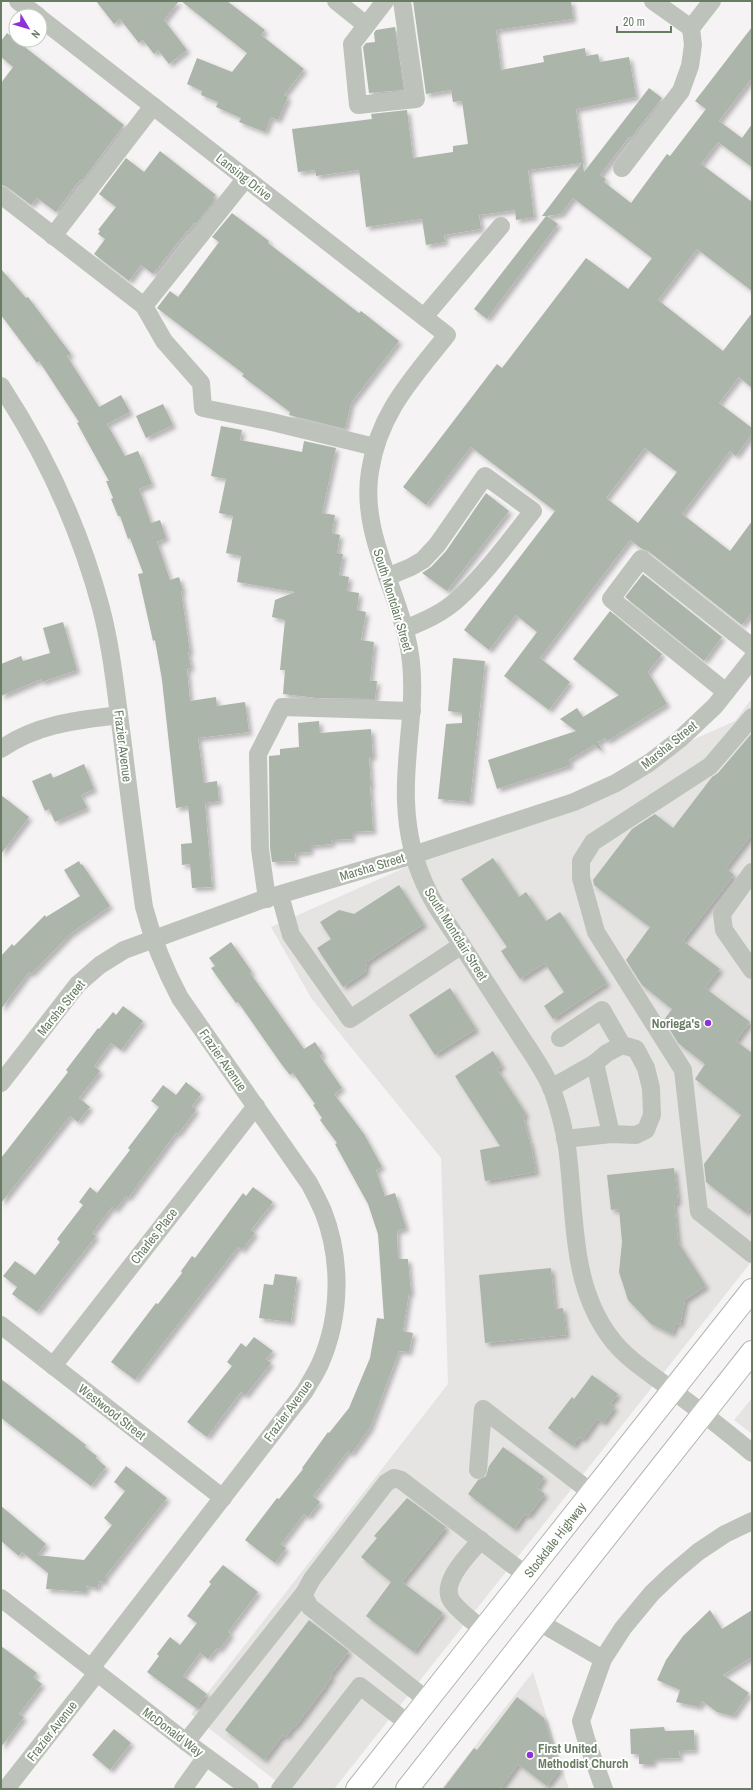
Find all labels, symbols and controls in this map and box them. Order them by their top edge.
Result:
north arrow [8,8,48,48]
scale bar [617,8,671,34]
text: 20 m [623,14,645,30]
text: N [28,27,43,41]
street label: Lansing Drive [213,150,275,204]
street label: South Montclair Street [369,547,417,653]
street label: Frazier Avenue [110,709,136,783]
street label: Marsha Street [638,717,700,773]
street label: Marsha Street [338,849,407,885]
street label: South Montclair Street [421,885,491,984]
street label: Marsha Street [33,977,89,1039]
place label: Noriega's [652,1015,700,1032]
marker: Noriega's [703,1018,713,1028]
street label: Frazier Avenue [195,1026,251,1094]
street label: Charles Place [127,1205,181,1267]
street label: Frazier Avenue [260,1377,316,1445]
street label: Westwood Street [75,1380,149,1444]
street label: Stockdale Highway [520,1498,590,1581]
street label: Frazier Avenue [23,1697,81,1765]
street label: McDonald Way [139,1704,207,1761]
place label: First United Methodist Church [538,1740,629,1772]
marker: First United Methodist Church [525,1750,535,1760]

